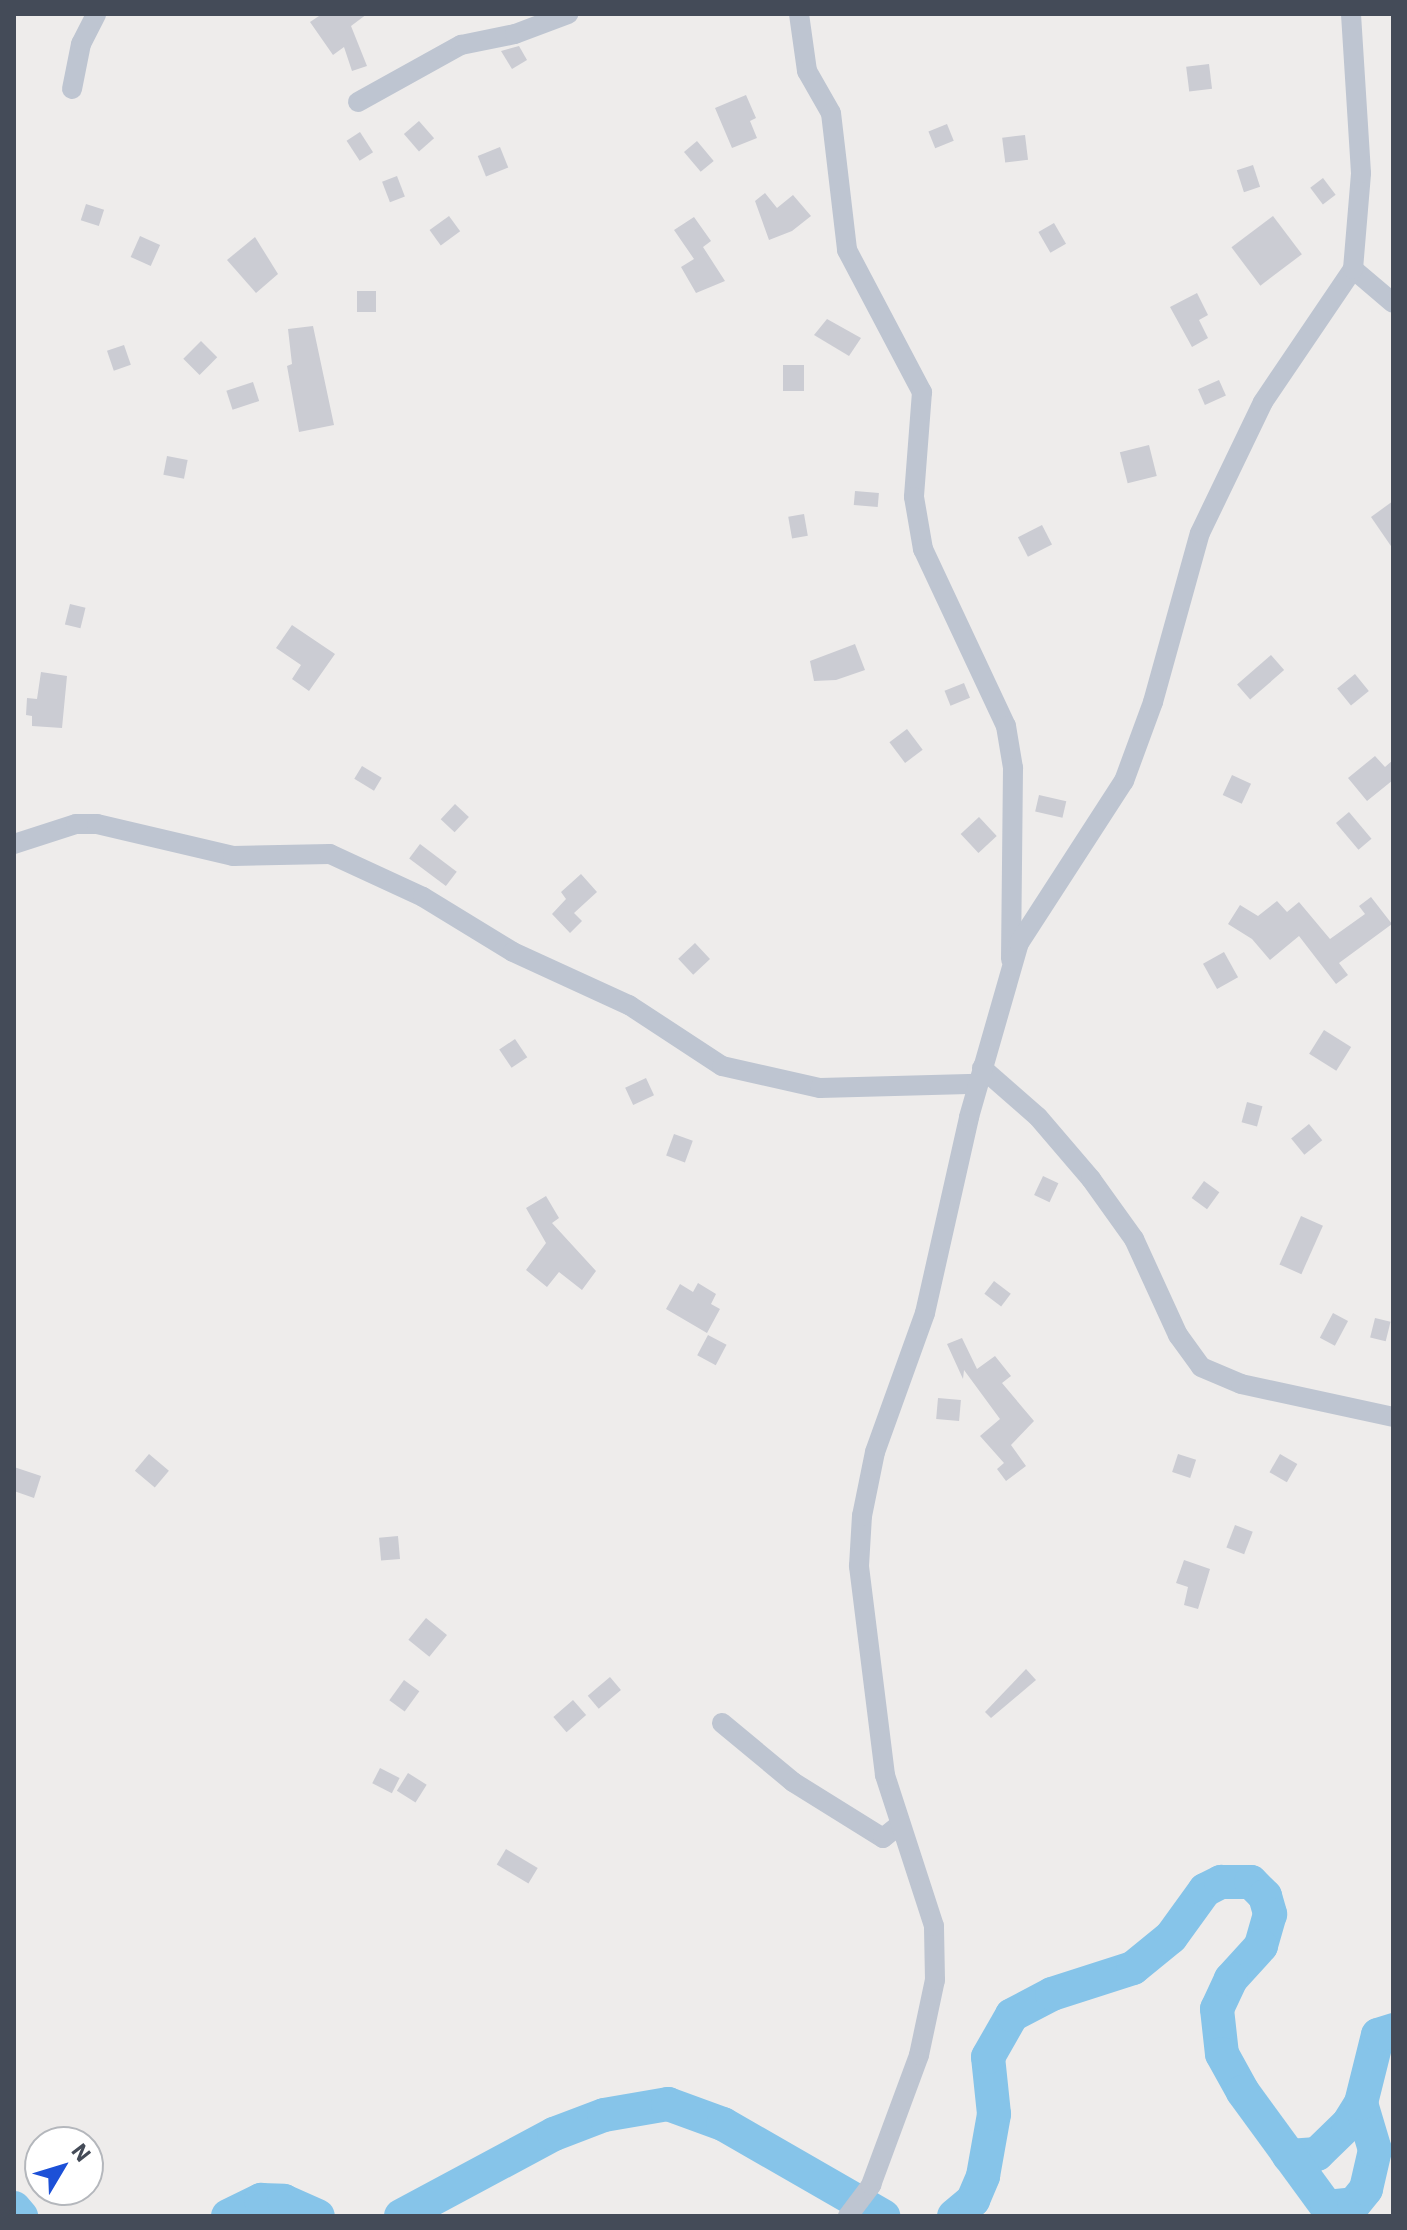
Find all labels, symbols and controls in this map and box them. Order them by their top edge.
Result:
north arrow [24,2126,104,2206]
text: N [65,2137,98,2167]

